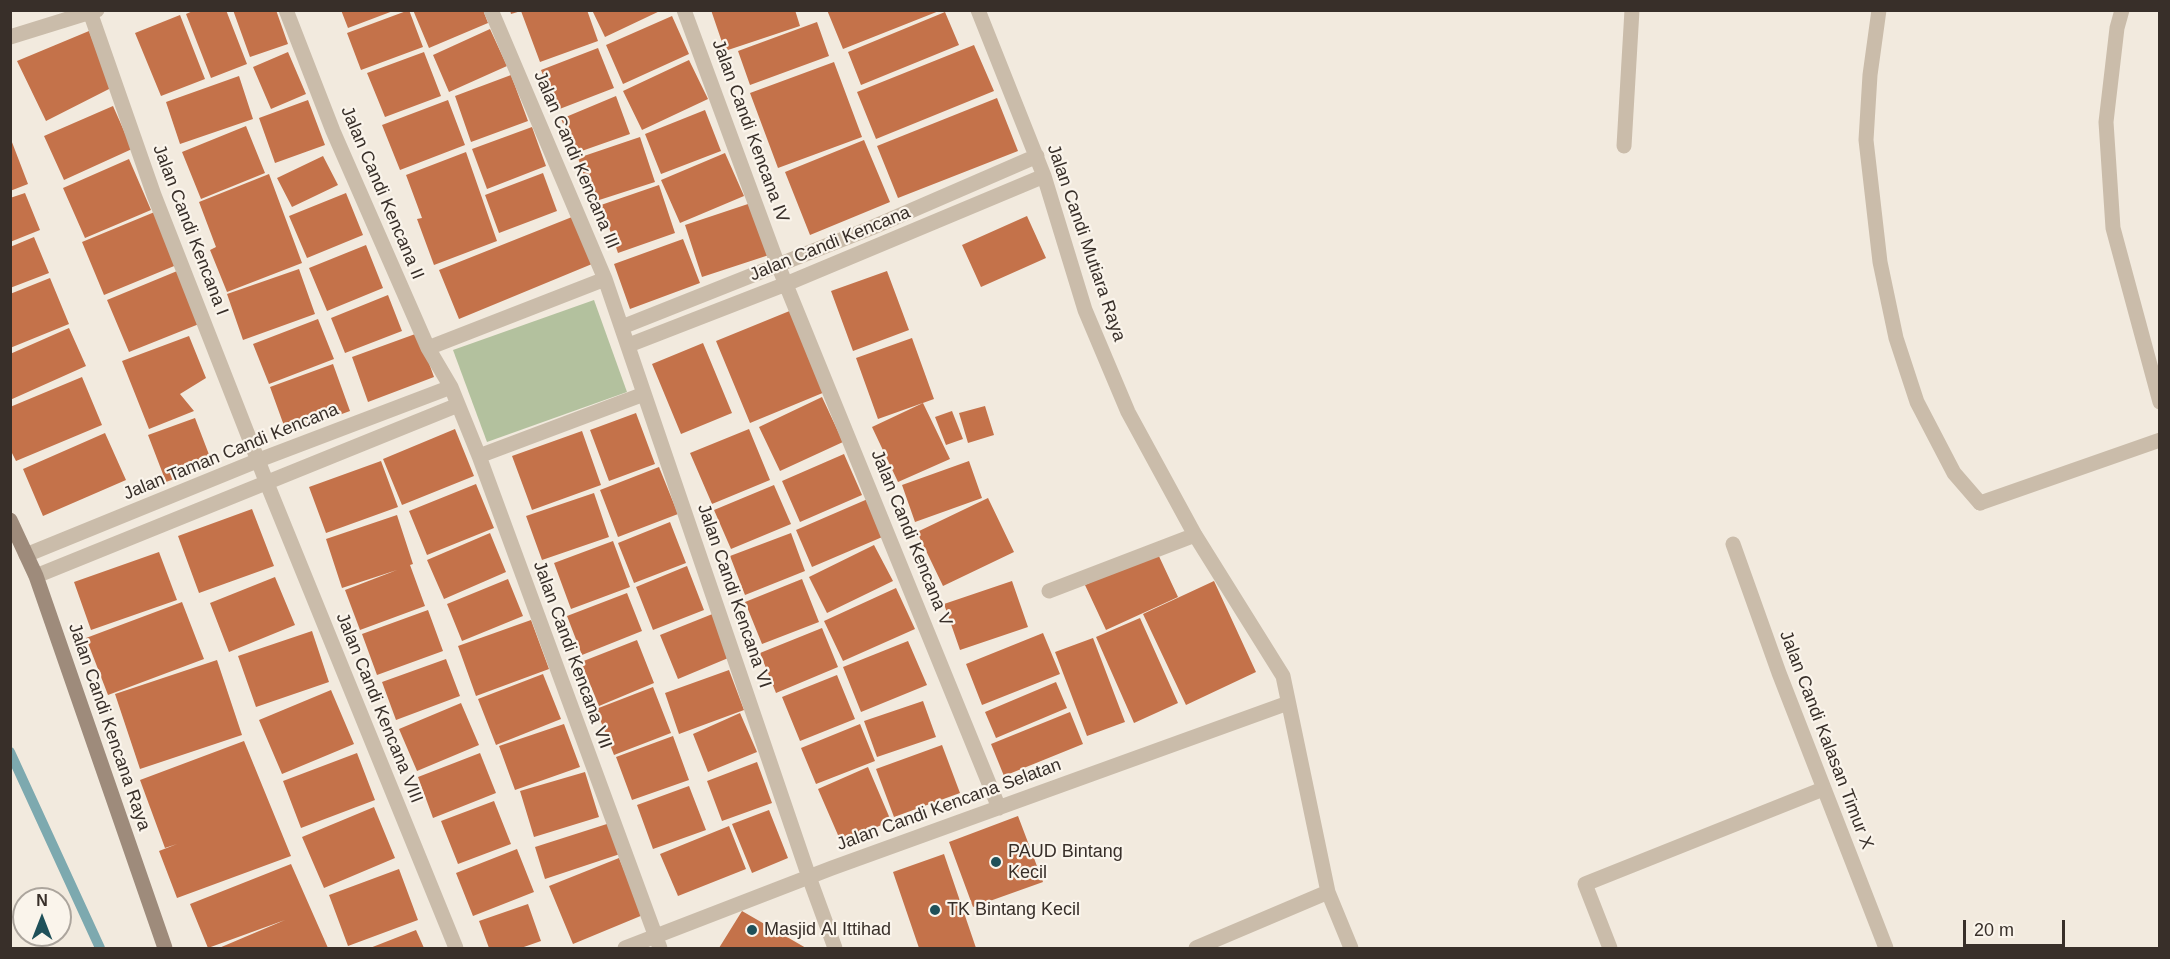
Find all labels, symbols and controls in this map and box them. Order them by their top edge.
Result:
street label: Jalan Candi Kencana IV [707,37,793,225]
street label: Jalan Candi Kencana III [529,68,623,252]
street label: Jalan Candi Kencana II [336,103,428,283]
street label: Jalan Candi Kencana I [147,142,233,318]
street label: Jalan Candi Mutiara Raya [1042,142,1130,344]
street label: Jalan Candi Kencana [747,202,913,286]
street label: Jalan Taman Candi Kencana [120,399,342,505]
street label: Jalan Candi Kencana V [866,447,956,629]
street label: Jalan Candi Kencana VI [692,501,776,691]
street label: Jalan Candi Kencana VII [528,558,616,752]
street label: Jalan Candi Kencana VIII [331,610,427,806]
street label: Jalan Candi Kencana Raya [63,620,155,834]
street label: Jalan Candi Kalasan Timur X [1774,628,1878,852]
street label: Jalan Candi Kencana Selatan [834,754,1064,856]
place label: PAUD Bintang Kecil [1008,841,1123,884]
marker: PAUD Bintang Kecil [989,855,1003,869]
north arrow [12,887,72,947]
text: N [36,892,48,909]
place label: TK Bintang Kecil [947,899,1080,921]
marker: TK Bintang Kecil [928,903,942,917]
scale bar [1966,908,2068,946]
place label: Masjid Al Ittihad [764,919,891,941]
text: 20 m [1974,920,2014,940]
marker: Masjid Al Ittihad [745,923,759,937]

